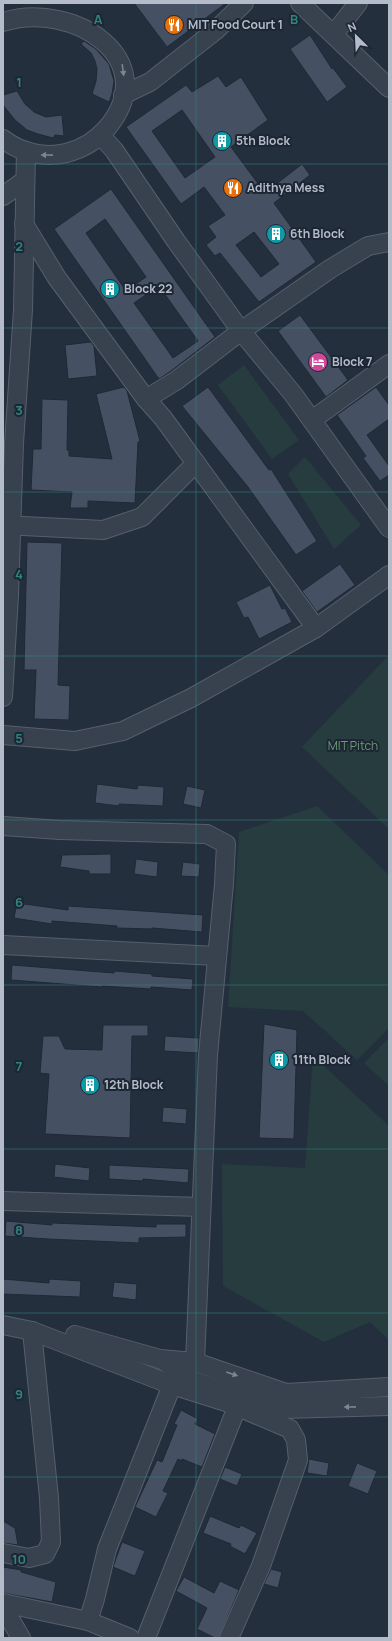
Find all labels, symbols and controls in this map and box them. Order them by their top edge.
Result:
text: A [94,10,103,28]
text: B [290,10,298,28]
restaurant icon: MIT Food Court 1 [163,14,185,36]
place label: MIT Food Court 1 [188,16,283,33]
north arrow [336,16,376,56]
text: N [345,18,358,35]
one-way arrow [120,64,126,76]
text: 1 [16,73,22,91]
building icon: 5th Block [211,130,233,152]
place label: 5th Block [236,132,290,149]
one-way arrow [40,152,53,158]
restaurant icon: Adithya Mess [222,177,244,199]
place label: Adithya Mess [247,179,325,196]
building icon: 6th Block [265,223,287,245]
place label: 6th Block [290,225,345,242]
text: 2 [15,237,23,255]
building icon: Block 22 [99,278,121,300]
place label: Block 22 [124,280,172,297]
hotel icon: Block 7 [307,351,329,373]
place label: Block 7 [332,353,373,370]
text: 3 [15,401,23,419]
text: 4 [15,565,23,583]
text: 5 [15,729,23,747]
park label: MIT Pitch [328,737,378,754]
text: 6 [15,893,23,911]
building icon: 11th Block [268,1049,290,1071]
place label: 11th Block [293,1051,351,1068]
text: 7 [16,1057,23,1075]
building icon: 12th Block [79,1074,101,1096]
place label: 12th Block [104,1076,164,1093]
text: 8 [15,1221,23,1239]
one-way arrow [226,1372,238,1378]
text: 9 [15,1385,23,1403]
one-way arrow [343,1404,356,1410]
text: 10 [12,1550,26,1568]

